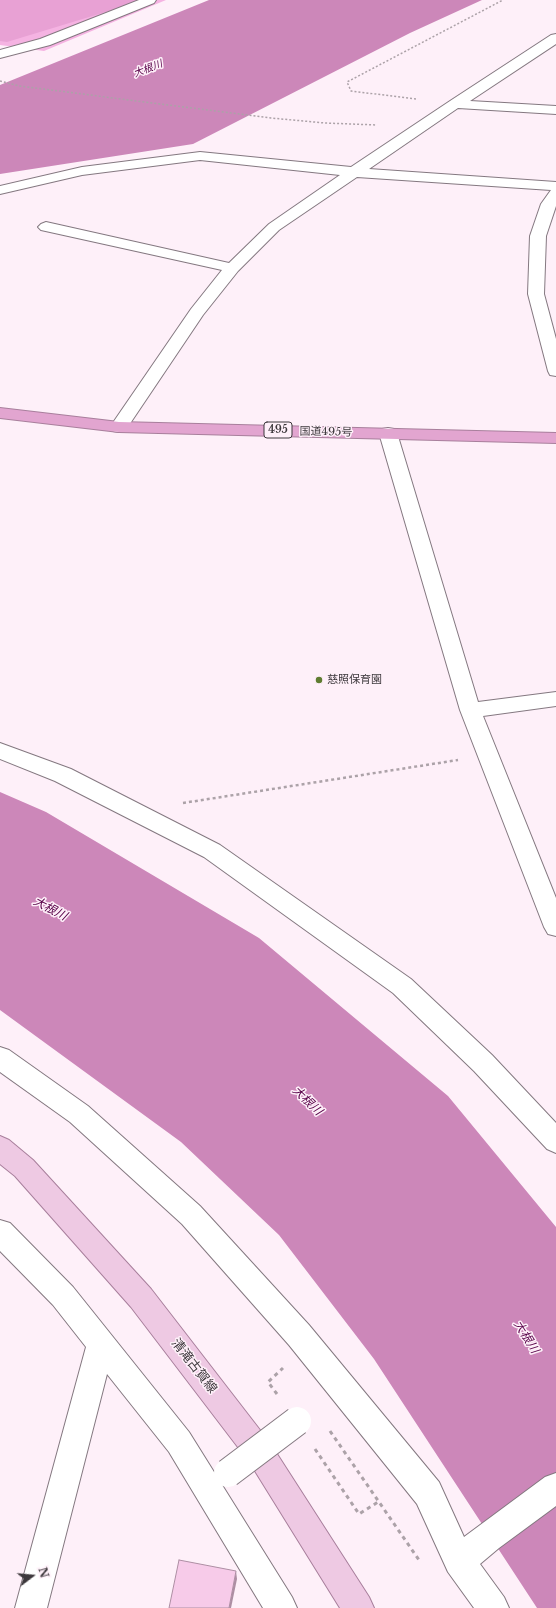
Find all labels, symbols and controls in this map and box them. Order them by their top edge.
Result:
water label: 大根川 [132,58,164,80]
road number: 495 [264,422,292,438]
street label: 国道495号 [300,425,352,439]
place label: 慈照保育園 [327,673,382,687]
marker: 慈照保育園 [314,675,324,685]
water label: 大根川 [31,894,69,924]
water label: 大根川 [289,1083,325,1119]
water label: 大根川 [510,1318,542,1356]
street label: 清滝古賀線 [168,1336,220,1396]
north arrow [12,1556,52,1596]
text: N [35,1566,52,1580]

